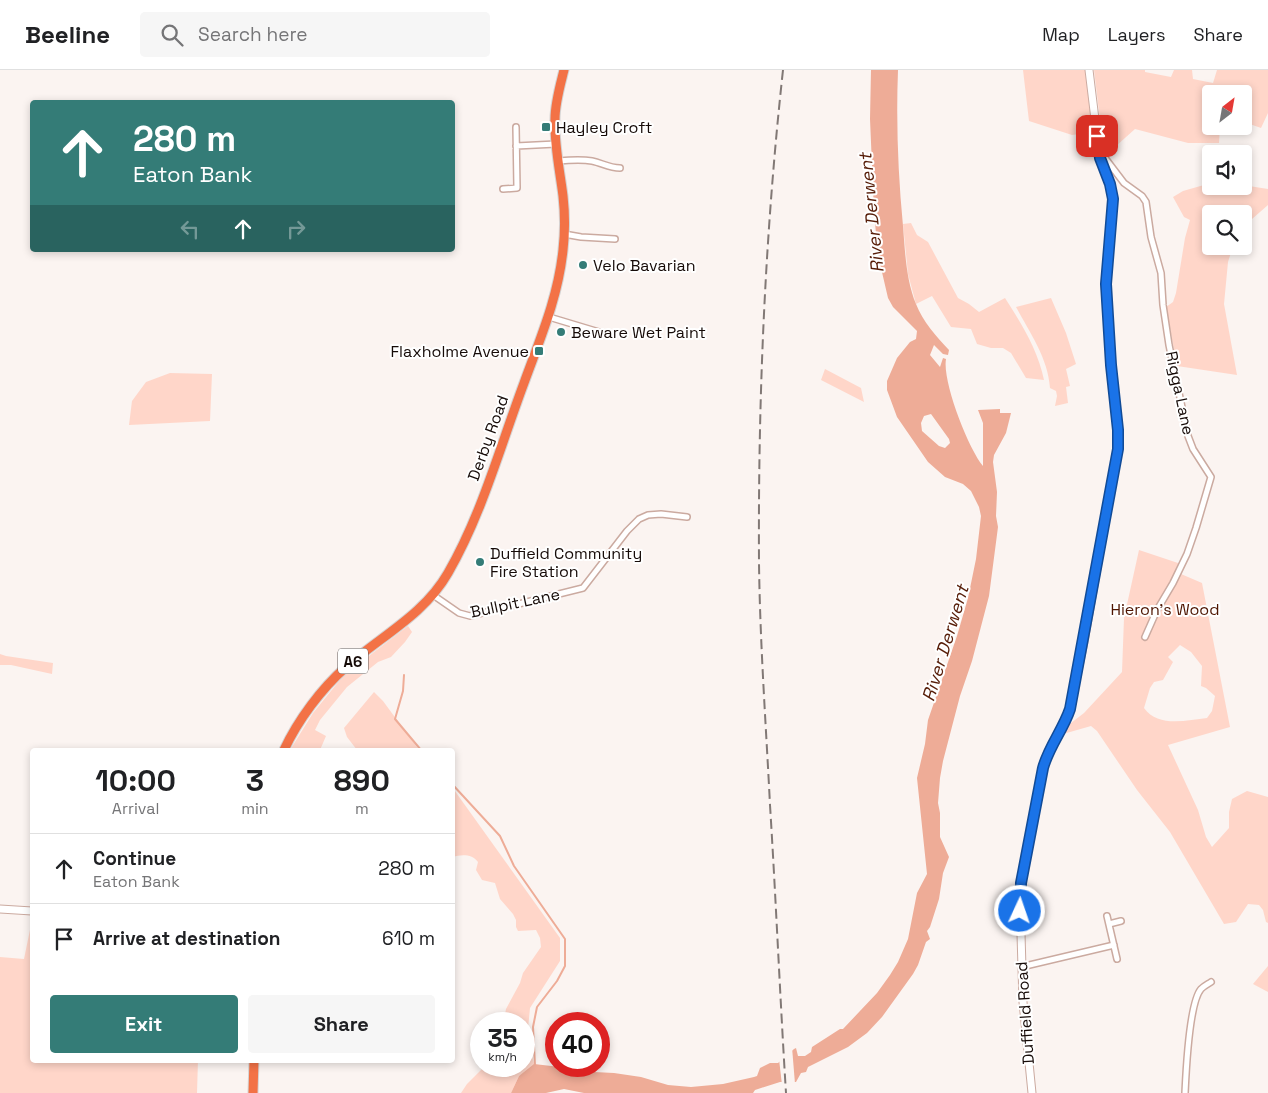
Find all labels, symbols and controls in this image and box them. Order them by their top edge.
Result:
search box [140,12,490,57]
text: Beeline [25,19,110,50]
icon: search [158,21,186,49]
text: Search here [198,22,308,47]
text: Map [1042,23,1080,46]
text: Layers [1108,23,1165,46]
text: Share [1193,23,1243,46]
north arrow [1202,85,1252,135]
map controls [1202,85,1252,255]
pin [1076,115,1118,157]
text: 280 m [133,117,236,161]
place label: Hayley Croft [556,117,652,138]
icon: ahead [50,120,115,185]
marker: Hayley Croft [540,121,552,133]
icon: arrive [1083,122,1111,150]
button: sound [1202,145,1252,195]
water label: River Derwent [853,150,889,274]
text: Eaton Bank [133,160,252,188]
button: search [1202,205,1252,255]
icon: left [176,215,204,243]
icon: ahead [229,215,257,243]
icon: right [282,215,310,243]
place label: Velo Bavarian [593,255,696,276]
marker: Velo Bavarian [577,259,589,271]
place label: Beware Wet Paint [571,322,706,343]
marker: Beware Wet Paint [555,326,567,338]
place label: Flaxholme Avenue [390,341,529,362]
marker: Flaxholme Avenue [533,345,545,357]
street label: Rigga Lane [1161,349,1199,437]
street label: Derby Road [463,392,513,484]
place label: Duffield Community Fire Station [490,543,642,582]
marker: Duffield Community Fire Station [474,556,486,568]
water label: River Derwent [916,580,974,704]
street label: Bullpit Lane [468,583,562,623]
park label: Hieron's Wood [1110,599,1220,620]
road number: A6 [338,648,368,674]
text: 10:00 [95,761,176,800]
text: 3 [246,761,264,800]
text: 890 [334,761,390,800]
text: Arrival [112,798,159,819]
text: min [241,798,269,819]
text: m [355,798,369,819]
text: Continue [93,846,176,871]
icon: ahead [50,855,78,883]
text: 280 m [378,856,435,881]
text: Eaton Bank [93,871,180,892]
position arrow [993,884,1045,936]
icon: arrive [50,925,78,953]
text: Arrive at destination [93,926,281,951]
text: 610 m [382,926,435,951]
street label: Duffield Road [1011,961,1039,1065]
button: Exit [50,995,238,1053]
button: Share [248,995,435,1053]
speed limit sign: 40 [545,1012,610,1077]
text: 35 [487,1022,518,1054]
text: km/h [488,1049,517,1065]

